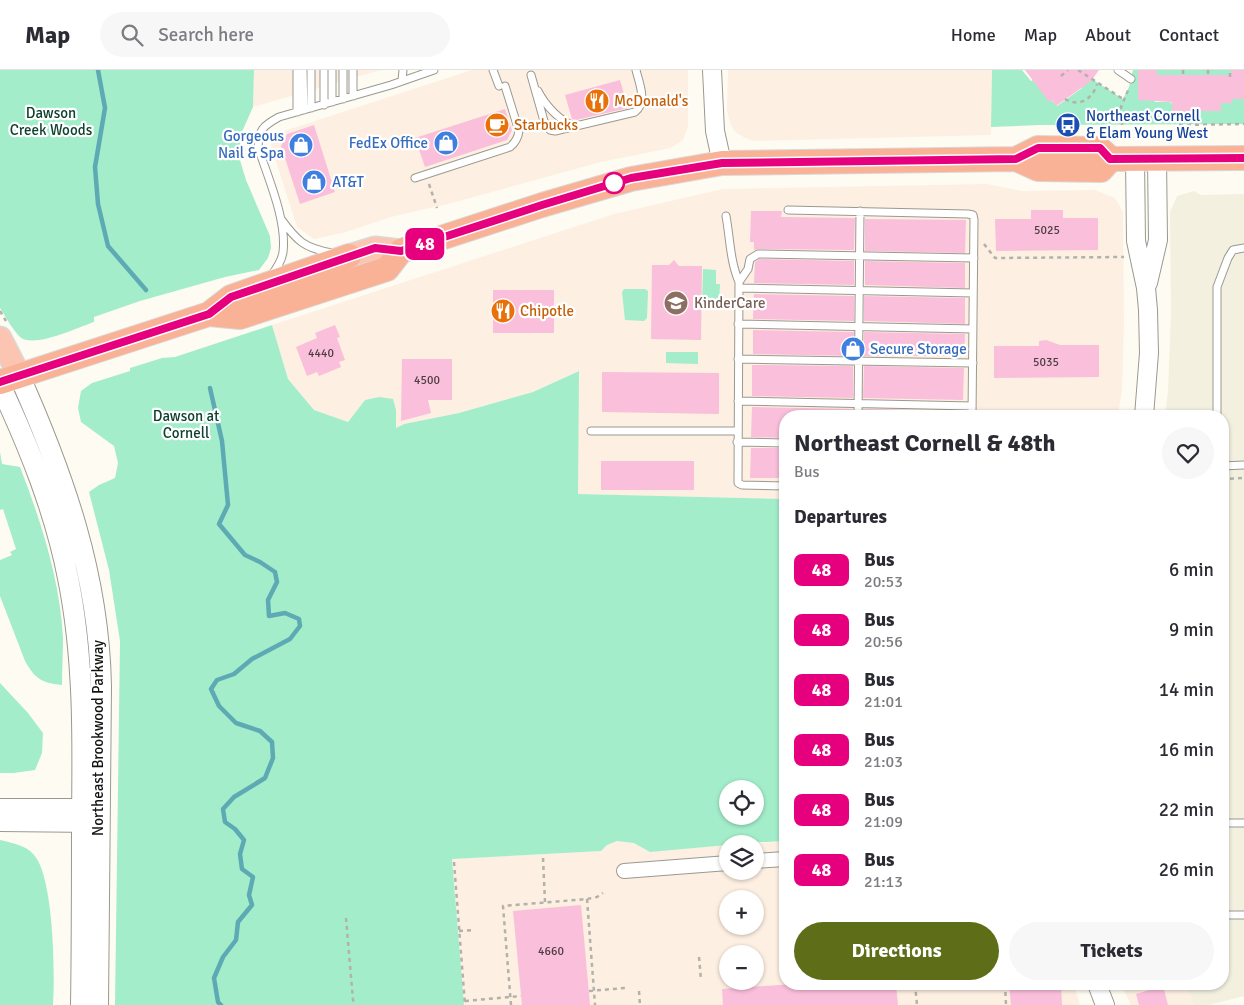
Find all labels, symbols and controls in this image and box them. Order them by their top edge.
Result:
search box [100,12,450,57]
text: Map [25,20,70,50]
icon: search [118,21,146,49]
text: Search here [158,23,254,47]
text: Home [951,24,996,46]
text: Map [1024,24,1057,46]
text: About [1085,24,1131,46]
text: Contact [1159,24,1219,46]
restaurant icon: McDonald's [584,88,610,114]
place label: McDonald's [614,92,689,110]
park label: Dawson Creek Woods [10,104,93,139]
place label: Northeast Cornell & Elam Young West [1086,107,1208,142]
cafe icon: Starbucks [484,112,510,138]
bus stop icon: Northeast Cornell & Elam Young West [1055,112,1081,138]
place label: Starbucks [514,116,578,134]
place label: Gorgeous Nail & Spa [218,127,284,162]
shop icon: FedEx Office [433,130,459,156]
shop icon: Gorgeous Nail & Spa [288,132,314,158]
place label: FedEx Office [349,134,428,152]
shop icon: AT&T [301,169,327,195]
unlabelled marker [603,172,625,194]
place label: AT&T [332,173,364,191]
house number: 5025 [1034,223,1060,238]
line badge: 48 [402,228,448,260]
text: 48 [415,233,435,255]
school or university icon: KinderCare [663,290,689,316]
place label: KinderCare [694,294,765,312]
restaurant icon: Chipotle [490,298,516,324]
place label: Chipotle [520,302,574,320]
shop icon: Secure Storage [840,336,866,362]
place label: Secure Storage [870,340,967,358]
house number: 4440 [308,346,334,361]
house number: 5035 [1033,355,1059,370]
house number: 4500 [414,373,440,388]
park label: Dawson at Cornell [153,407,219,442]
button: heart [1162,427,1214,479]
text: Northeast Cornell & 48th [794,428,1055,458]
text: Bus [794,462,819,482]
text: Departures [794,505,887,529]
text: Bus [864,548,895,572]
text: 6 min [1169,558,1214,582]
text: 48 [812,559,831,581]
text: 20:53 [864,572,903,592]
text: Bus [864,608,895,632]
text: 9 min [1169,618,1214,642]
text: 48 [812,619,831,641]
text: 20:56 [864,632,903,652]
street label: Northeast Brookwood Parkway [89,640,107,836]
text: Bus [864,668,895,692]
text: 14 min [1159,678,1214,702]
text: 48 [812,679,831,701]
text: 21:01 [864,692,903,712]
text: Bus [864,728,895,752]
text: 16 min [1159,738,1214,762]
text: 48 [812,739,831,761]
text: 21:03 [864,752,903,772]
map controls [719,780,764,990]
button: locate [719,780,764,825]
text: Bus [864,788,895,812]
text: 22 min [1159,798,1214,822]
text: 48 [812,799,831,821]
text: 21:09 [864,812,903,832]
button: layers [719,835,764,880]
text: Bus [864,848,895,872]
text: 26 min [1159,858,1214,882]
text: 48 [812,859,831,881]
text: 21:13 [864,872,903,892]
button: + [719,890,764,935]
button: Directions [794,922,999,980]
button: Tickets [1009,922,1214,980]
house number: 4660 [538,944,564,959]
button: − [719,945,764,990]

